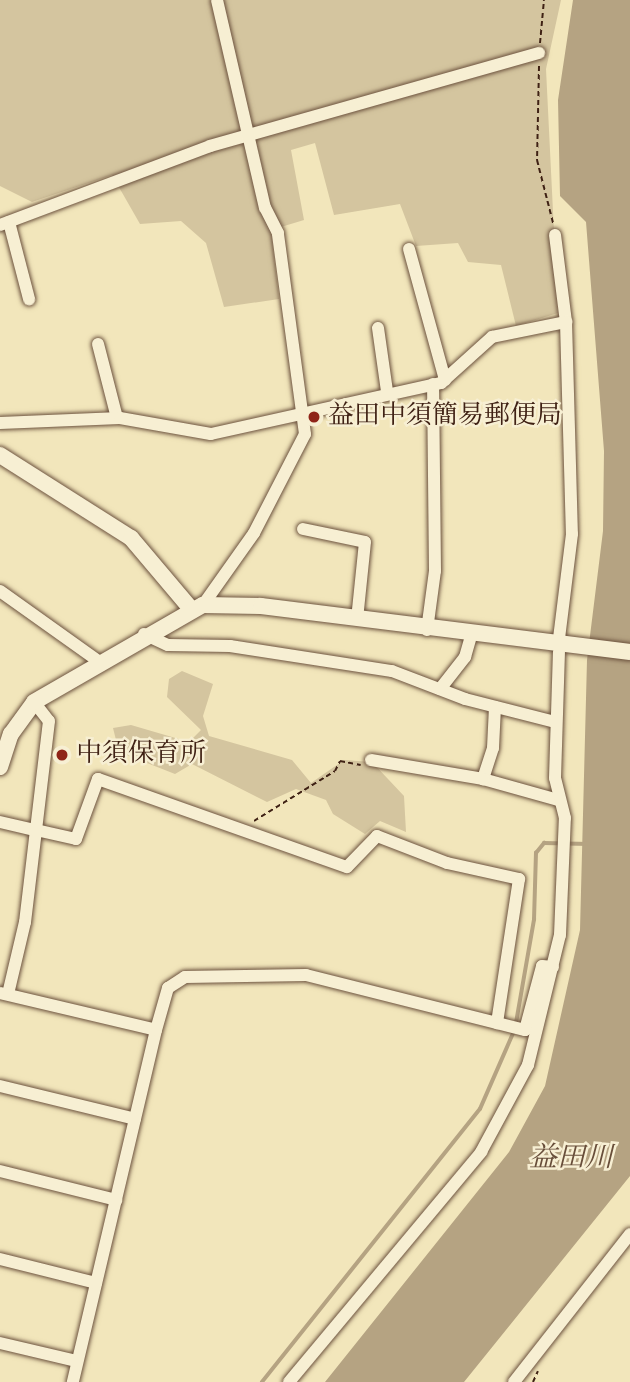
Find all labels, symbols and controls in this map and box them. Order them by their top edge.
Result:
place label: 益田中須簡易郵便局 [328,401,562,433]
marker: 益田中須簡易郵便局 [306,409,322,425]
place label: 中須保育所 [76,739,206,771]
marker: 中須保育所 [54,747,70,763]
water label: 益田川 [529,1142,613,1176]

